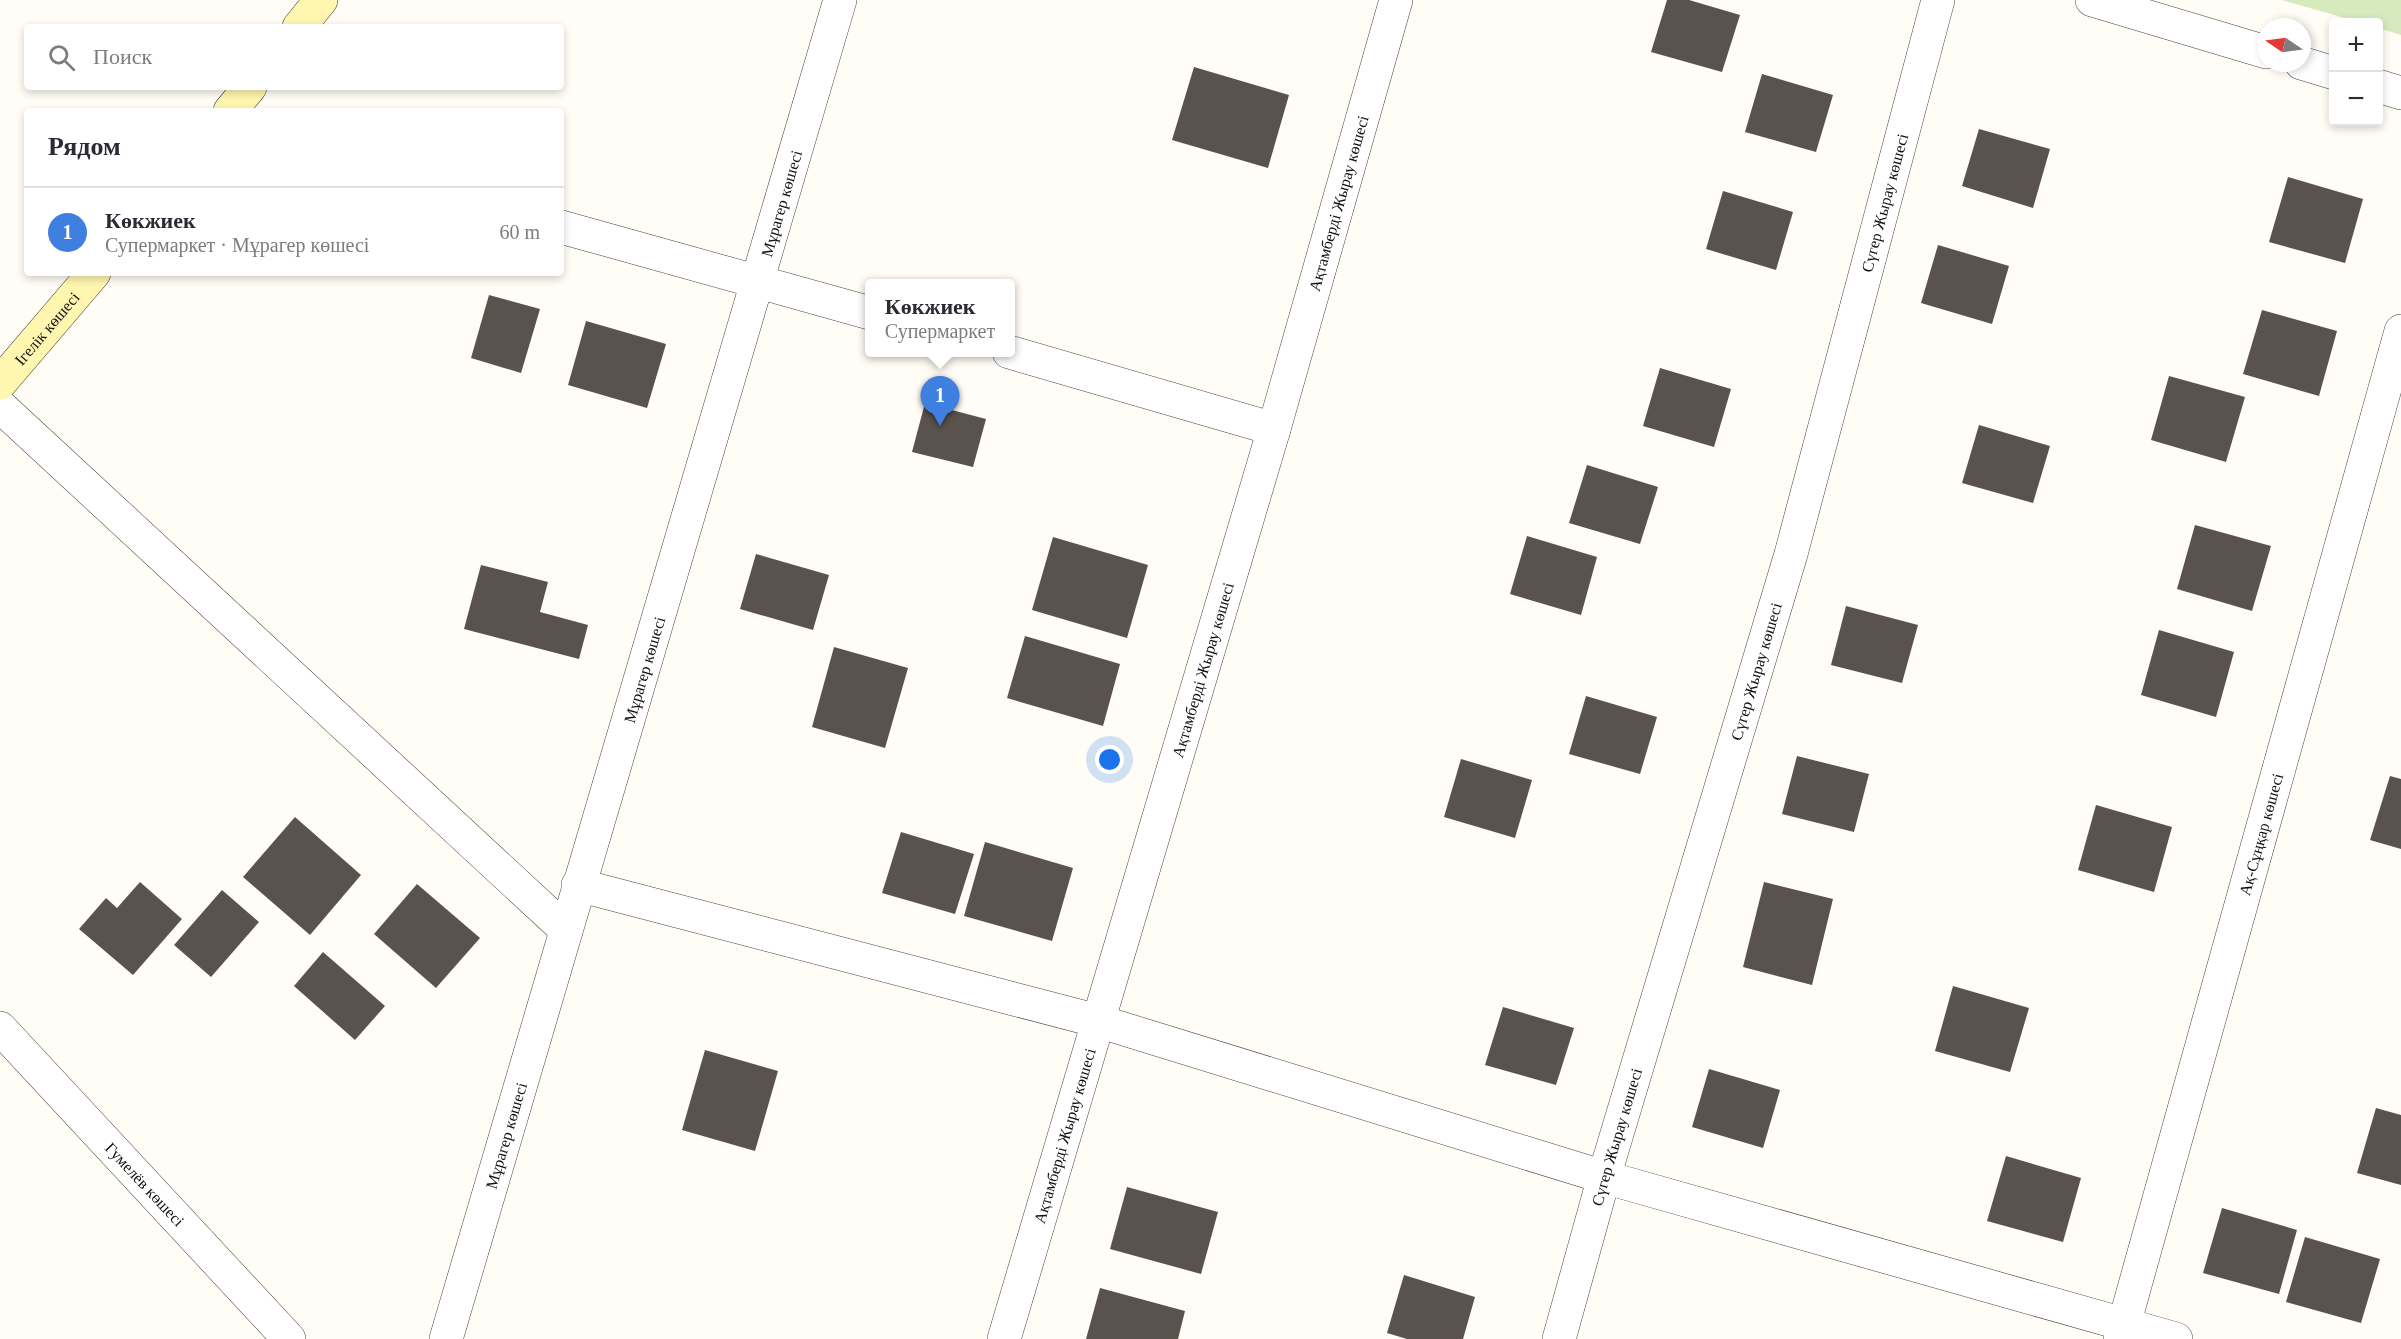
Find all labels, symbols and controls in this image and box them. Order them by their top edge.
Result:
north arrow [2257,18,2311,72]
map controls [2329,18,2383,126]
button: + [2329,18,2383,72]
search box [24,24,564,90]
icon: search [45,41,78,74]
text: Поиск [93,44,152,69]
button: − [2329,72,2383,126]
street label: Ақтамберді Жырау көшесі [1306,113,1372,293]
street label: Сүгер Жырау көшесі [1858,131,1911,274]
text: Рядом [48,132,121,161]
street label: Мұрагер көшесі [758,148,805,259]
text: Көкжиек [105,208,196,233]
text: 1 [63,221,73,243]
text: 60 m [499,221,540,243]
text: Супермаркет · Мұрагер көшесі [105,234,369,256]
popup [865,279,1015,357]
street label: Ігелік көшесі [11,288,83,368]
text: Көкжиек [885,294,976,319]
text: Супермаркет [885,320,995,342]
pin: 1 [920,376,960,426]
street label: Ақтамберді Жырау көшесі [1169,580,1237,760]
street label: Сүгер Жырау көшесі [1728,600,1785,742]
street label: Мұрагер көшесі [621,614,668,725]
your location [1095,745,1124,774]
street label: Ақ-Сұңқар көшесі [2236,771,2286,897]
street label: Ақтамберді Жырау көшесі [1031,1046,1099,1225]
street label: Сүгер Жырау көшесі [1588,1066,1645,1208]
street label: Мұрагер көшесі [483,1080,530,1191]
street label: Гумелёв көшесі [102,1139,188,1230]

